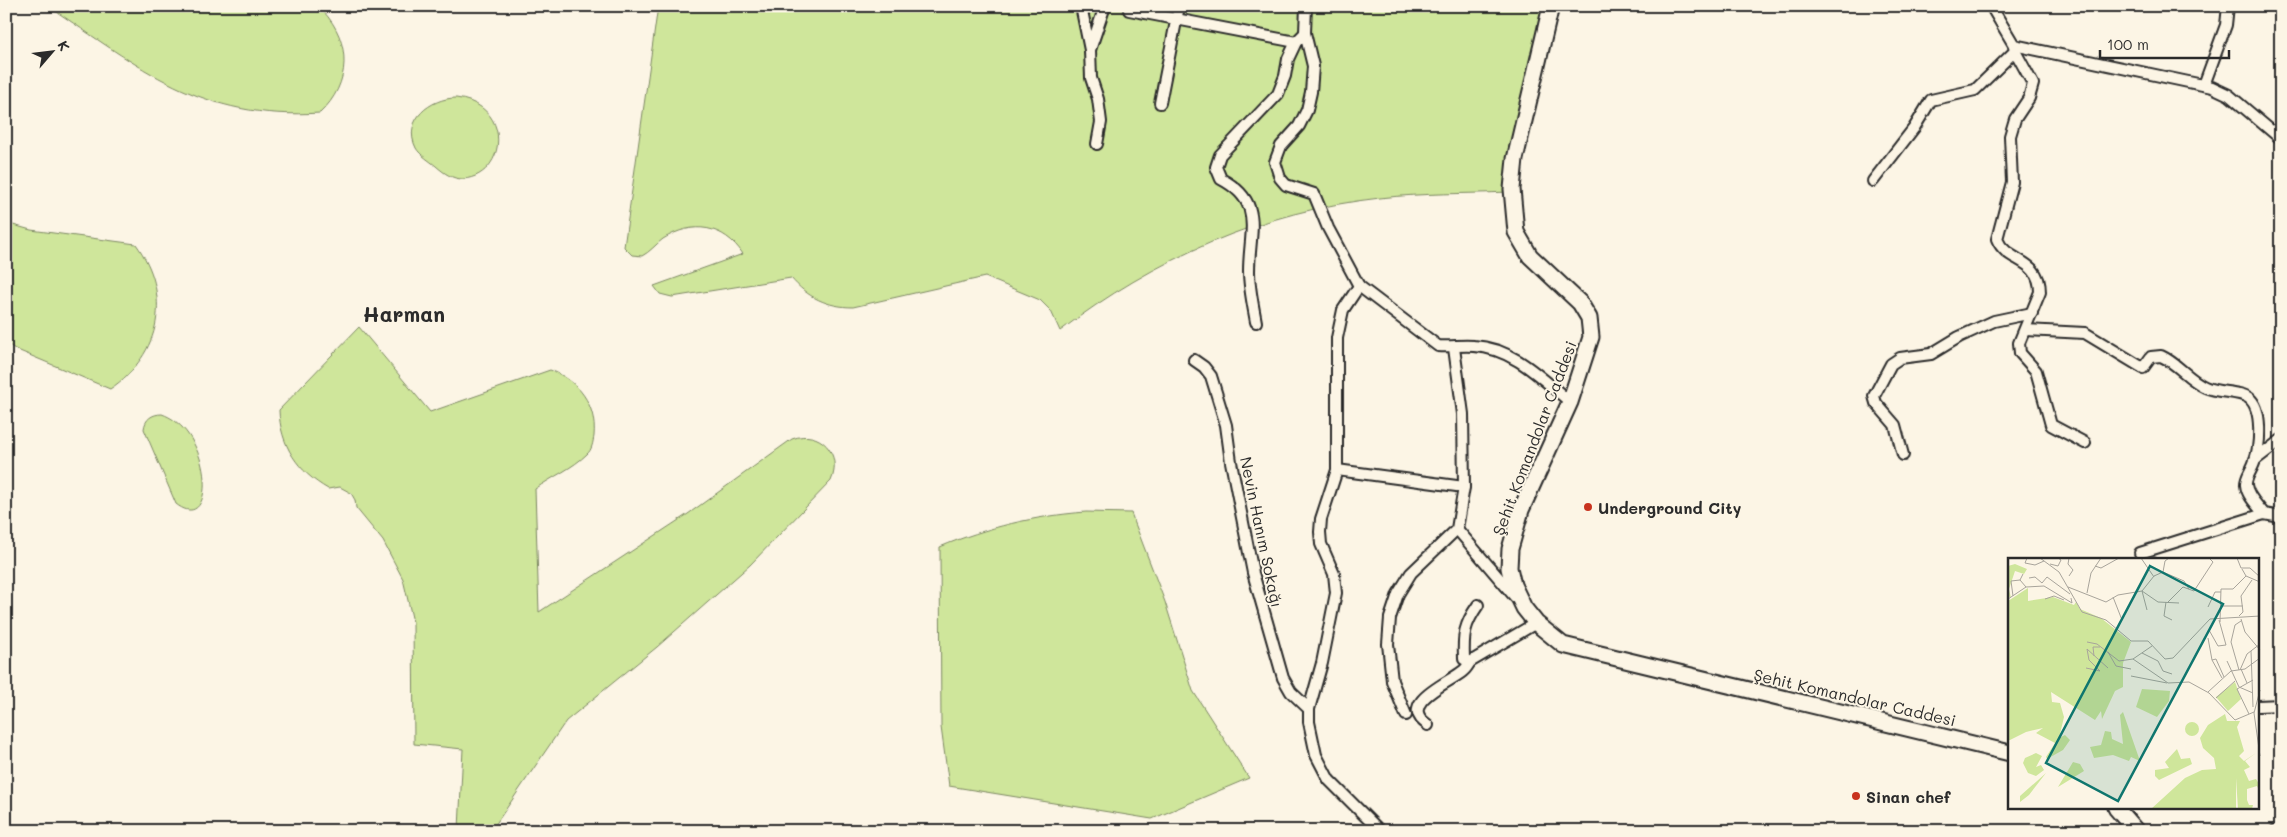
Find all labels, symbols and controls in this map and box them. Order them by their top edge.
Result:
north arrow [28,28,78,78]
scale bar [2100,28,2228,60]
text: 100 m [2107,34,2149,54]
text: K [53,37,74,54]
district label: Harman [363,300,445,327]
street label: Şehit Komandolar Caddesi [1487,338,1581,538]
street label: Nevin Hanım Sokağı [1236,455,1288,609]
place label: Underground City [1598,497,1742,518]
marker: Underground City [1582,501,1594,513]
inset map [2008,558,2260,810]
street label: Şehit Komandolar Caddesi [1752,664,1958,730]
place label: Sinan chef [1866,786,1952,807]
marker: Sinan chef [1850,790,1862,802]

